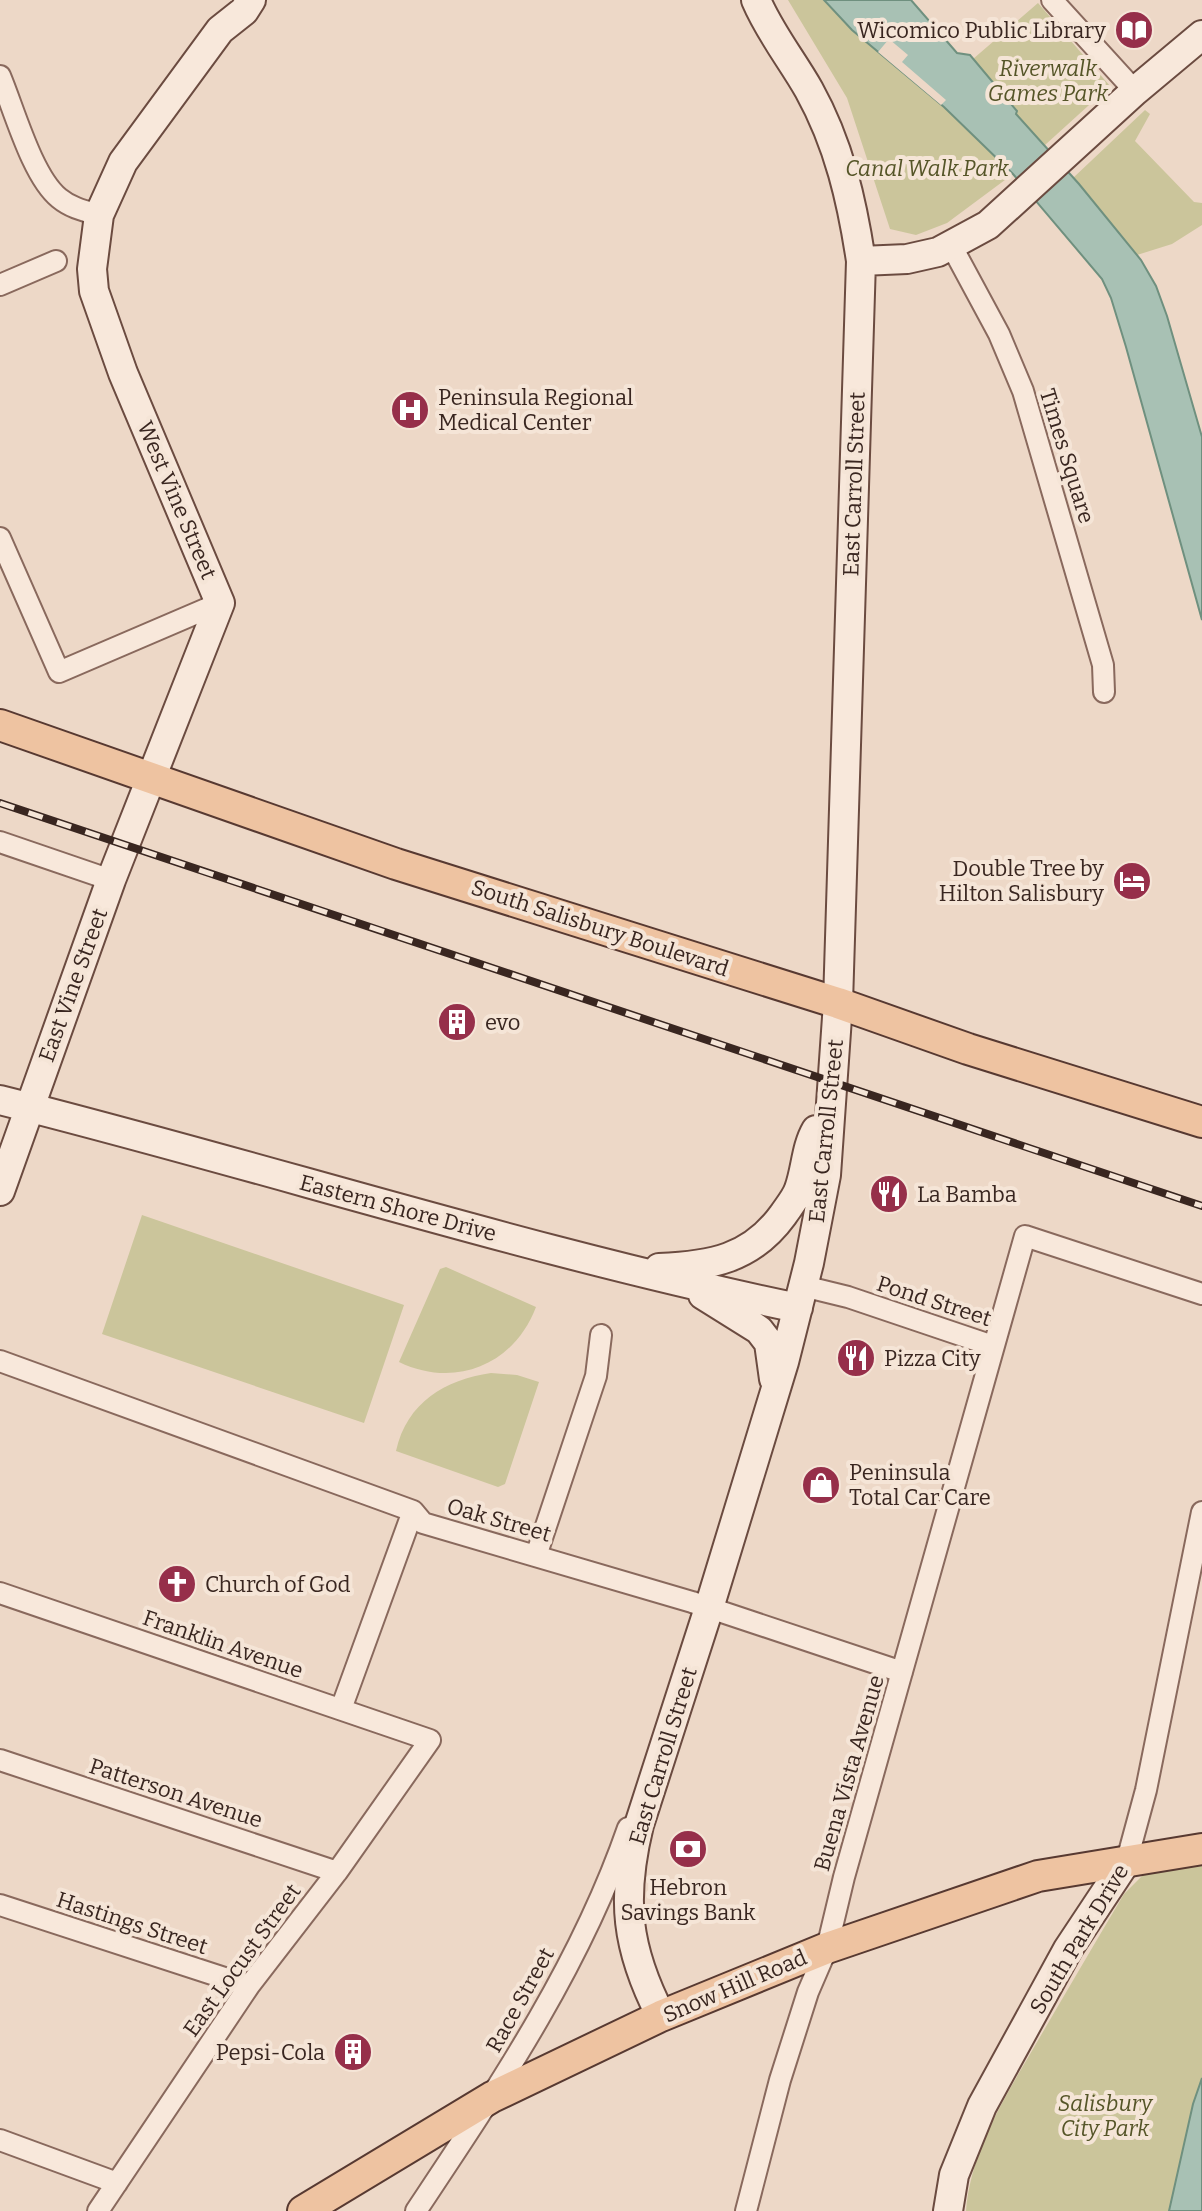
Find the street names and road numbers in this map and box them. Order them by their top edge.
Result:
street label: Times Square [1034,385,1100,527]
street label: East Carroll Street [837,391,871,577]
street label: West Vine Street [132,417,222,583]
street label: South Salisbury Boulevard [468,874,732,982]
street label: East Vine Street [33,904,113,1065]
street label: East Carroll Street [803,1038,849,1224]
street label: Eastern Shore Drive [297,1169,499,1247]
street label: Pond Street [873,1270,995,1332]
street label: Oak Street [444,1492,554,1548]
street label: Franklin Avenue [139,1604,307,1684]
street label: East Carroll Street [623,1664,703,1848]
street label: Buena Vista Avenue [808,1672,890,1874]
street label: Patterson Avenue [86,1752,266,1834]
street label: South Park Drive [1024,1859,1134,2019]
street label: East Locust Street [178,1878,307,2042]
street label: Hastings Street [53,1886,211,1960]
street label: Race Street [480,1943,560,2057]
street label: Snow Hill Road [659,1944,811,2028]

